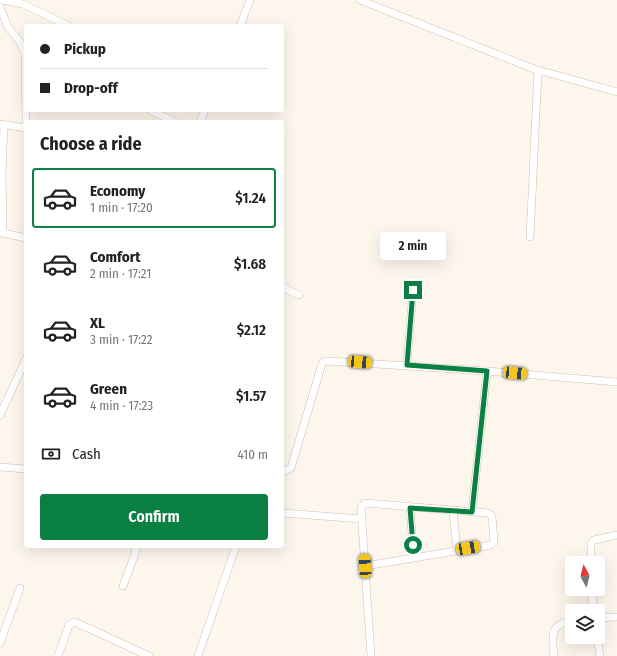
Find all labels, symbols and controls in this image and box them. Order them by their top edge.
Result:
text: Pickup [64,40,106,58]
text: Drop-off [64,79,118,97]
text: Choose a ride [40,133,142,155]
icon: car [42,180,78,216]
text: Economy [90,182,145,200]
text: $1.24 [235,189,266,207]
text: 1 min · 17:20 [90,200,153,215]
callout: 2 min [380,232,446,260]
text: 2 min [399,238,427,253]
icon: car [42,246,78,282]
text: Comfort [90,248,141,266]
text: $1.68 [234,255,266,273]
text: 2 min · 17:21 [90,266,151,281]
route end [404,281,422,299]
icon: car [42,312,78,348]
text: XL [90,314,105,332]
text: $2.12 [237,321,266,339]
text: 3 min · 17:22 [90,332,152,347]
car [348,355,372,369]
car [503,366,527,380]
icon: car [42,378,78,414]
text: Green [90,380,127,398]
text: $1.57 [236,387,266,405]
text: 4 min · 17:23 [90,398,153,413]
icon: cash [40,443,62,465]
text: Cash [72,445,101,463]
text: 410 m [238,447,268,462]
button: Confirm [40,494,268,540]
route start [404,536,422,554]
car [455,540,481,556]
car [358,554,372,578]
north arrow [565,556,605,596]
map controls [565,556,605,644]
button: layers [565,604,605,644]

